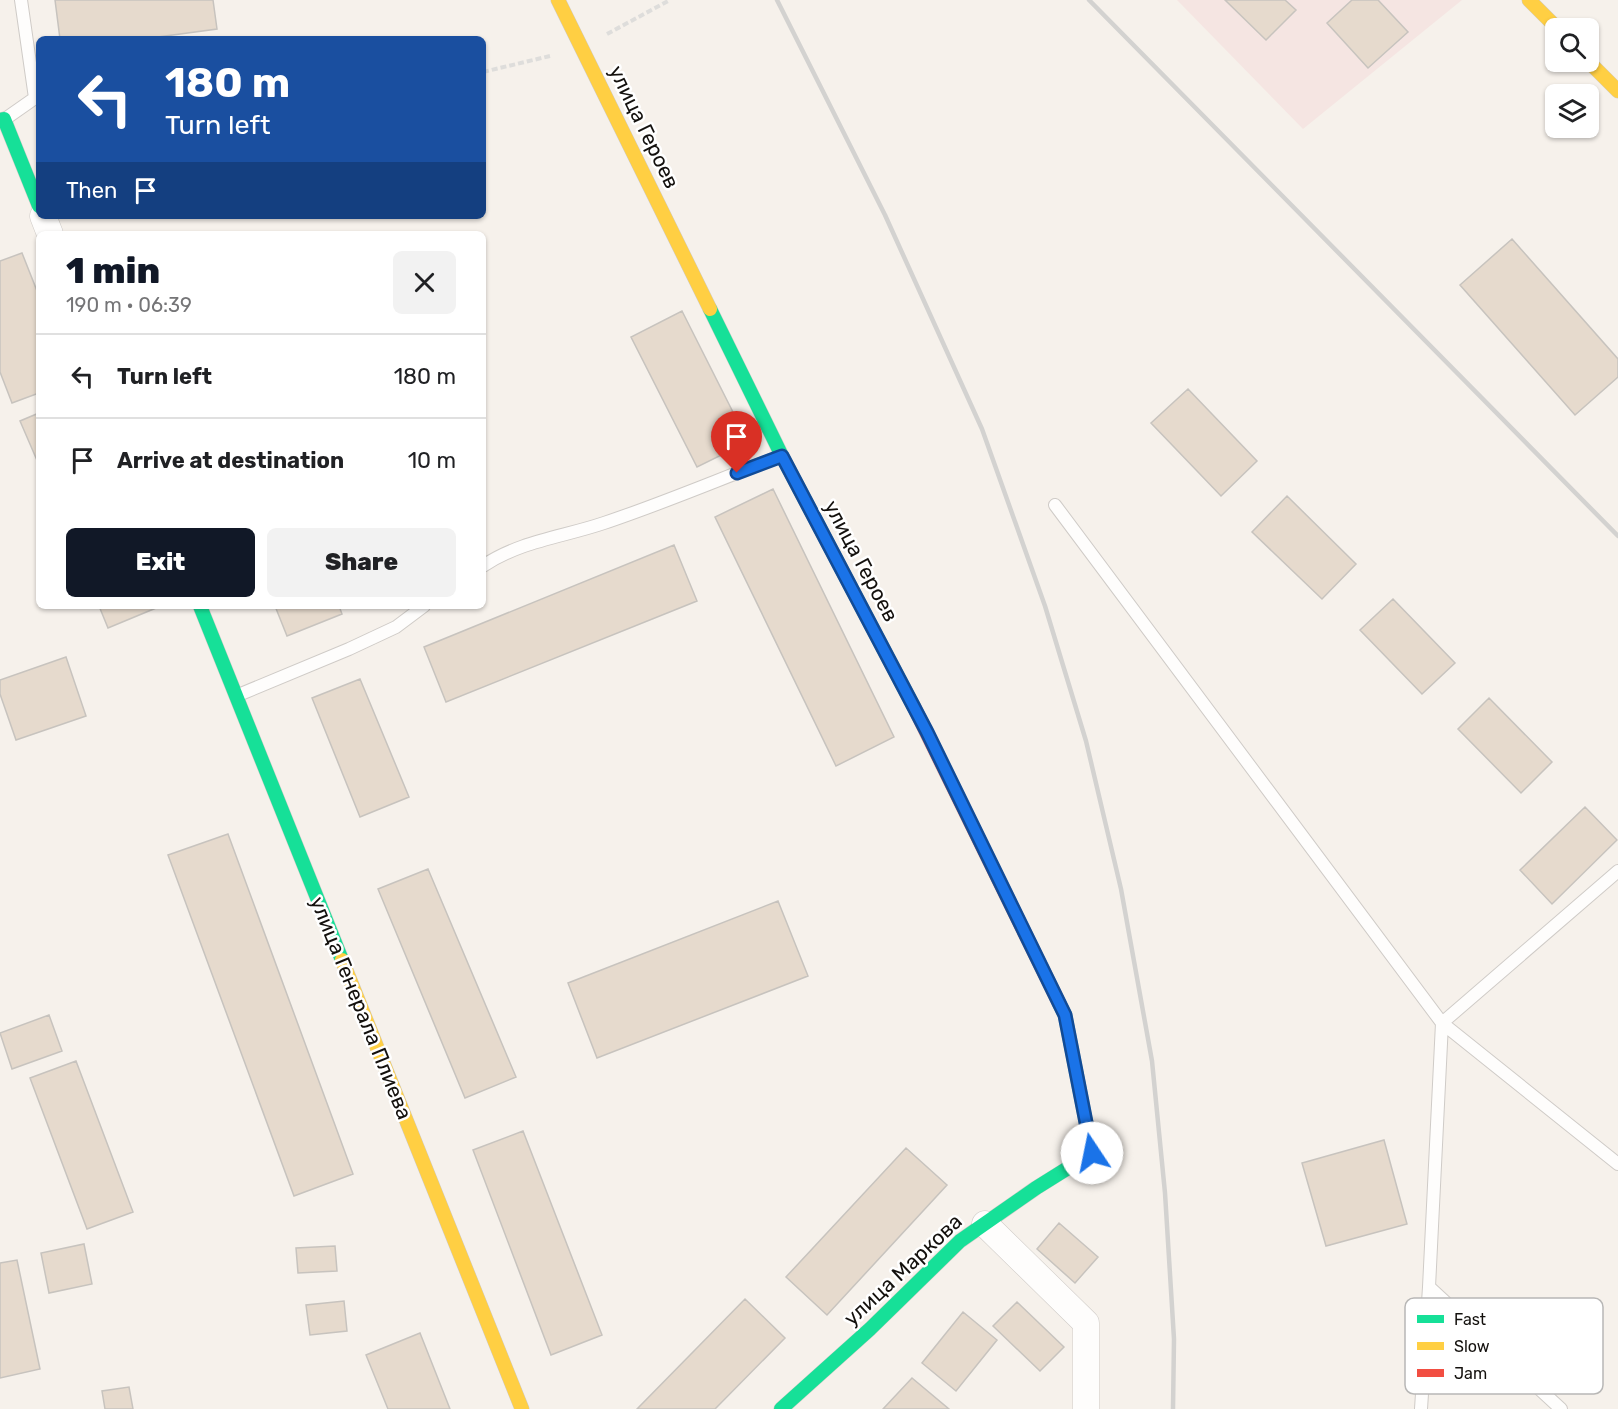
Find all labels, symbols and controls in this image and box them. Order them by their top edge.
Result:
map controls [1545,18,1599,138]
button: search [1545,18,1599,72]
text: 180 m [165,58,290,108]
icon: left [66,60,144,138]
street label: улица Героев [604,61,685,192]
button: layers [1545,84,1599,138]
text: Turn left [165,109,270,141]
icon: arrive [129,174,162,207]
text: Then [66,177,117,204]
text: 1 min [66,249,160,292]
button: close [393,251,456,314]
text: 190 m · 06:39 [66,293,192,317]
icon: left [66,360,99,393]
text: Turn left [117,363,212,390]
text: 180 m [394,363,456,390]
pin [711,411,762,473]
icon: arrive [720,420,753,453]
icon: arrive [66,444,99,477]
text: Arrive at destination [117,447,344,474]
text: 10 m [408,447,456,474]
street label: улица Героев [819,496,904,626]
button: Exit [66,528,255,597]
button: Share [267,528,456,597]
street label: улица Генерала Плиева [305,893,418,1123]
position arrow [1060,1121,1124,1185]
street label: улица Маркова [838,1208,967,1331]
legend [1405,1298,1603,1394]
text: Fast [1454,1310,1486,1329]
text: Slow [1454,1337,1490,1356]
text: Jam [1454,1364,1487,1383]

